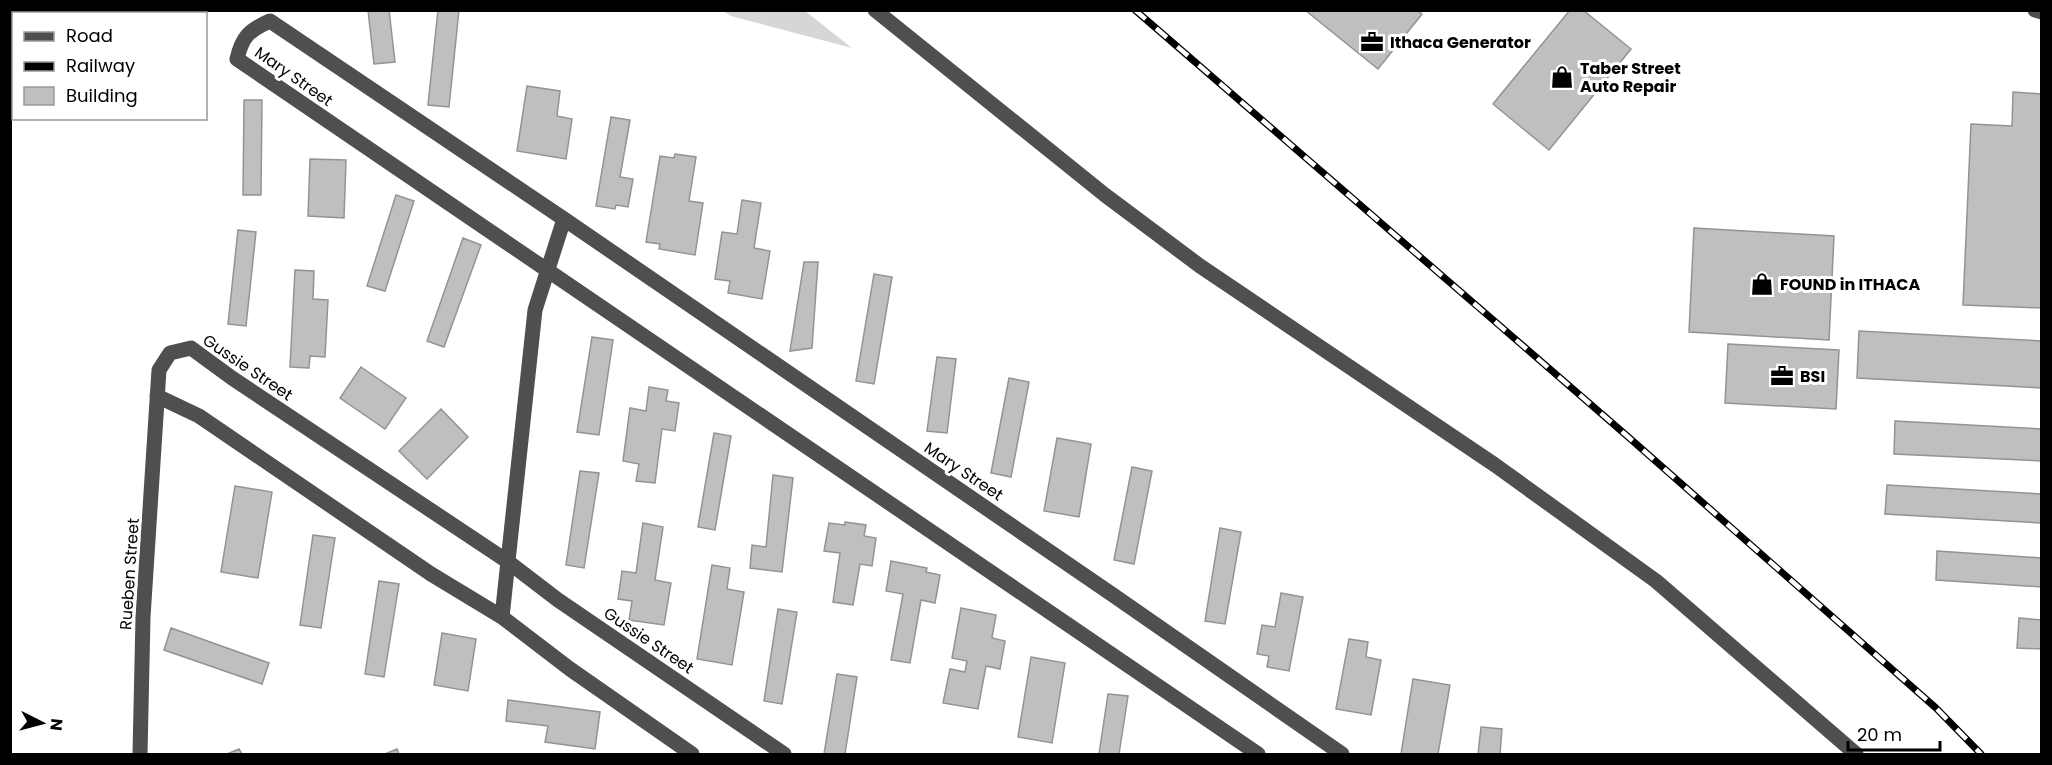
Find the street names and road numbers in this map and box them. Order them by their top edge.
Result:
street label: Mary Street [250,41,338,112]
street label: Gussie Street [198,329,298,406]
street label: Mary Street [920,437,1008,506]
street label: Rueben Street [114,517,145,631]
street label: Gussie Street [599,602,699,679]

